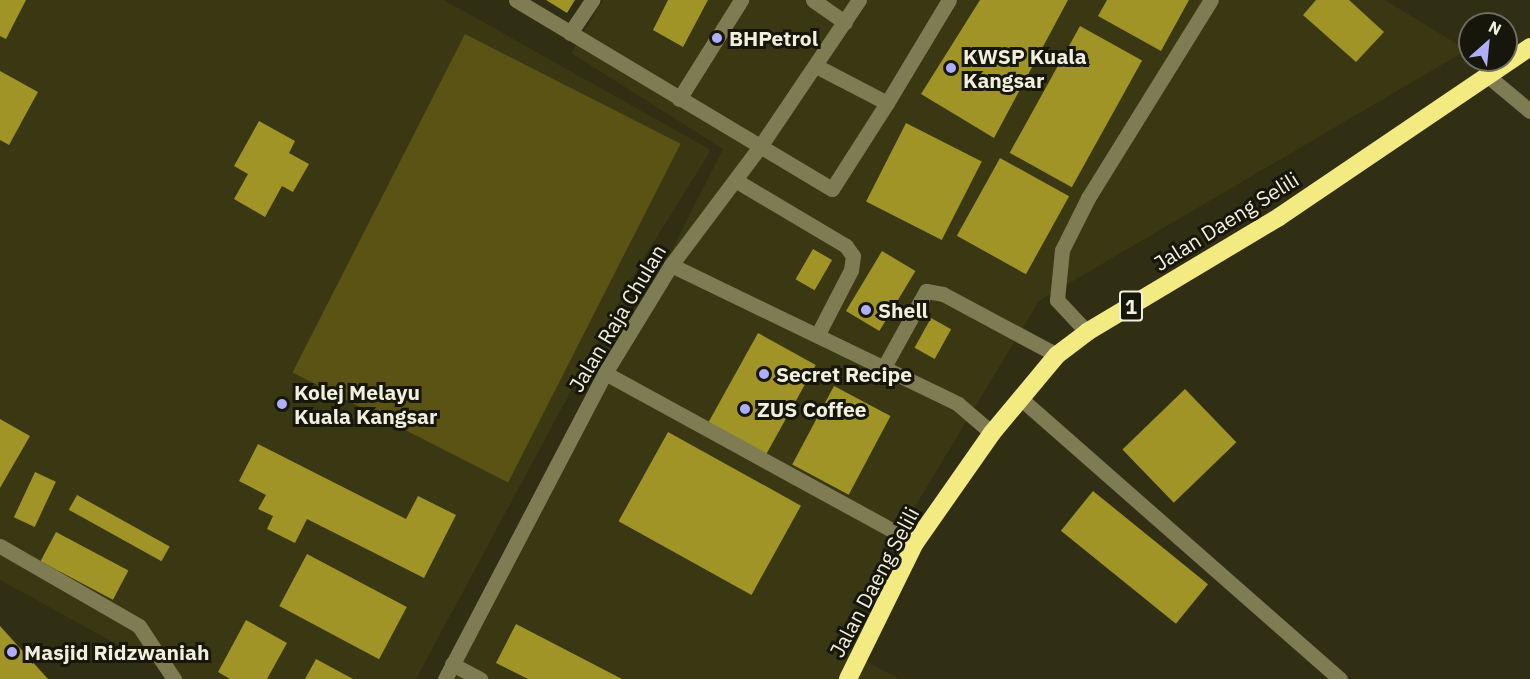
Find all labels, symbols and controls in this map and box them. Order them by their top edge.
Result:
north arrow [1458,12,1518,72]
text: N [1486,16,1505,39]
place label: BHPetrol [729,25,818,51]
marker: BHPetrol [710,31,724,45]
place label: KWSP Kuala Kangsar [963,43,1087,93]
marker: KWSP Kuala Kangsar [944,61,958,75]
street label: Jalan Daeng Selili [1149,166,1303,276]
street label: Jalan Raja Chulan [563,240,671,396]
road number: 1 [1119,289,1143,323]
place label: Shell [878,297,928,323]
marker: Shell [859,303,873,317]
place label: Secret Recipe [776,361,912,387]
marker: Secret Recipe [757,367,771,381]
place label: Kolej Melayu Kuala Kangsar [294,379,437,429]
place label: ZUS Coffee [757,396,867,422]
marker: Kolej Melayu Kuala Kangsar [275,397,289,411]
marker: ZUS Coffee [738,402,752,416]
street label: Jalan Daeng Selili [824,503,924,661]
place label: Masjid Ridzwaniah [24,639,210,665]
marker: Masjid Ridzwaniah [5,645,19,659]

